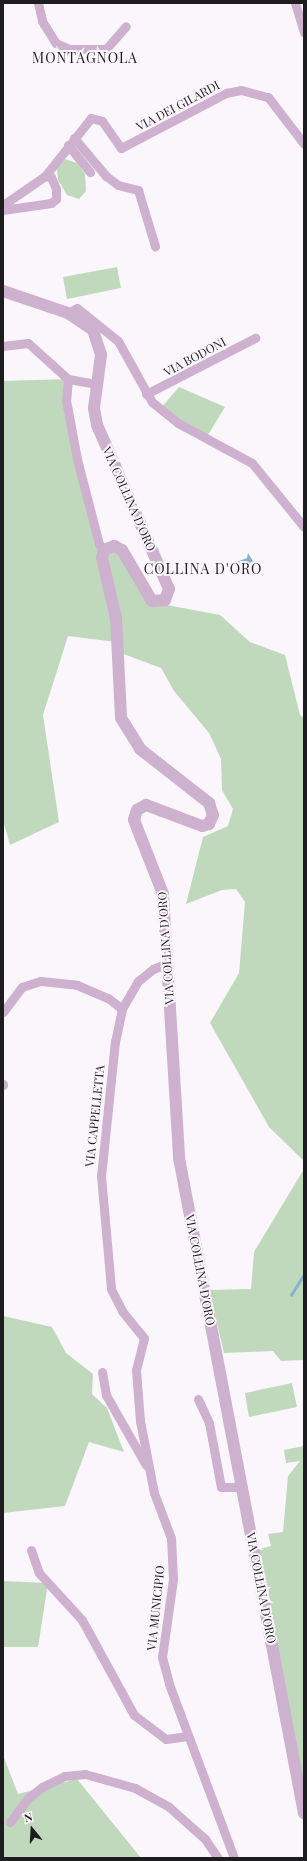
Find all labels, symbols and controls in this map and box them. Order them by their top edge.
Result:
district label: MONTAGNOLA [32,50,138,66]
street label: VIA DEI GILARDI [134,78,222,134]
street label: VIA BODONI [161,335,229,379]
street label: VIA COLLINA D'ORO [99,445,159,553]
district label: COLLINA D'ORO [144,561,262,577]
street label: VIA COLLINA D'ORO [155,891,177,1005]
street label: VIA CAPPELLETTA [82,1064,108,1168]
street label: VIA COLLINA D'ORO [182,1213,218,1327]
street label: VIA COLLINA D'ORO [243,1531,279,1645]
street label: VIA MUNICIPIO [144,1565,168,1651]
north arrow [12,1809,52,1849]
text: N [22,1809,34,1825]

